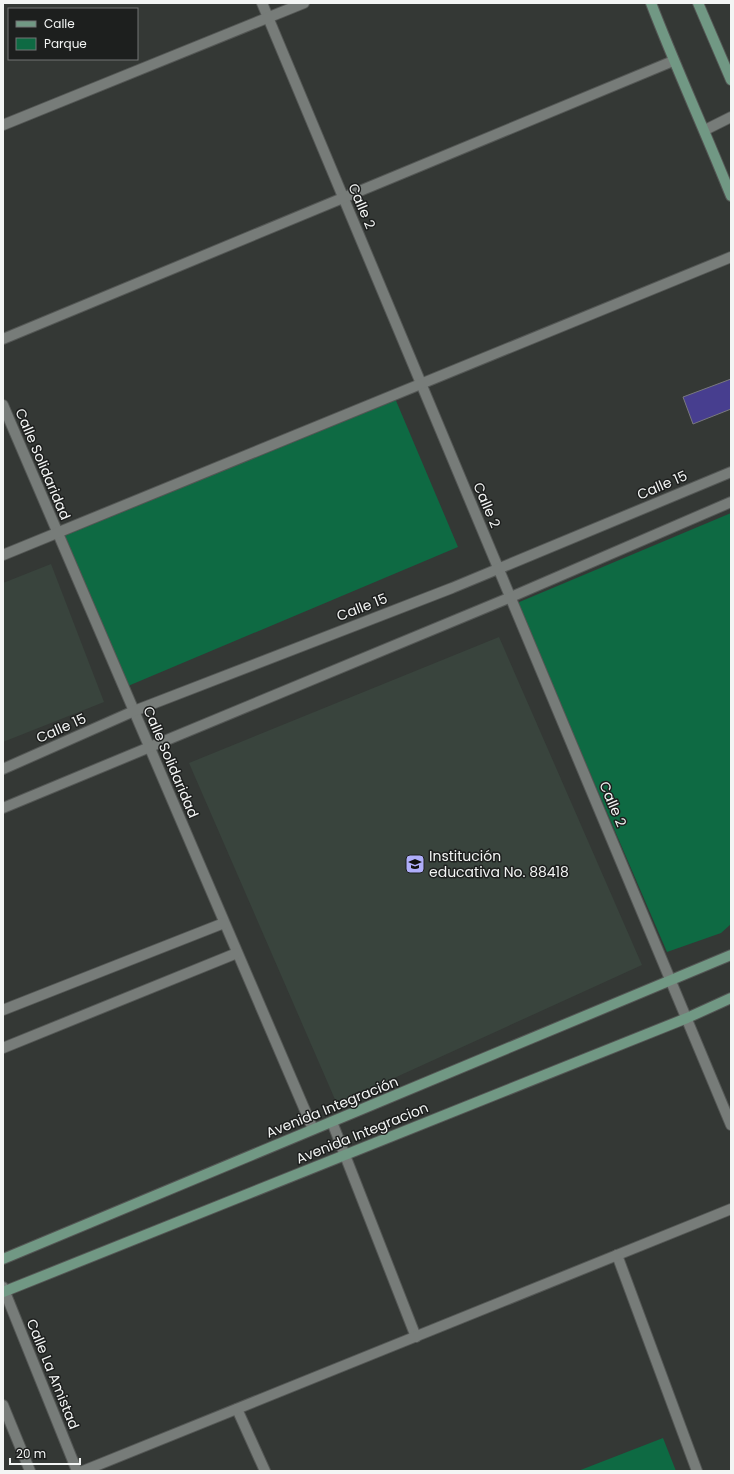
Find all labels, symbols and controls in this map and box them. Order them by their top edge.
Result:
legend [8,8,138,60]
text: Calle [44,15,75,32]
text: Parque [44,35,87,52]
street label: Calle 2 [343,180,381,232]
street label: Calle Solidaridad [10,405,76,523]
street label: Calle 15 [634,465,690,505]
street label: Calle 2 [468,479,506,531]
street label: Calle 15 [334,588,390,626]
street label: Calle Solidaridad [138,703,204,821]
street label: Calle 15 [33,708,89,748]
street label: Calle 2 [594,778,632,830]
place label: Institución educativa No. 88418 [429,846,569,882]
school or university icon: Institución educativa No. 88418 [404,853,426,875]
street label: Avenida Integración [263,1071,401,1143]
street label: Avenida Integracion [293,1097,431,1169]
street label: Calle La Amistad [22,1316,84,1432]
scale bar [10,1440,80,1466]
text: 20 m [16,1445,46,1462]

